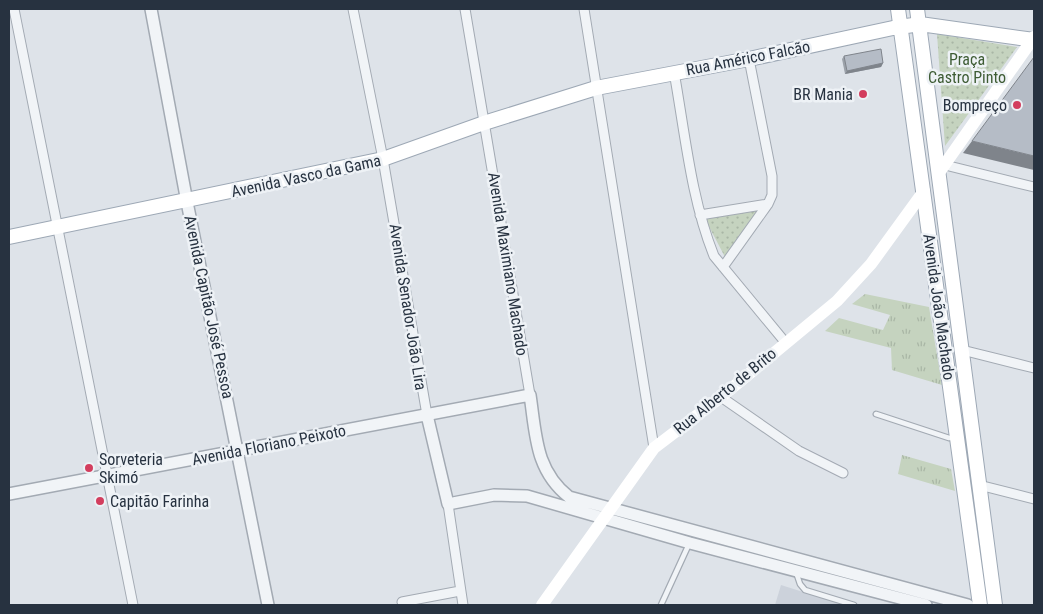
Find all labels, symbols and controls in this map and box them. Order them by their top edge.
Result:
street label: Rua Américo Falcão [684,37,812,79]
park label: Praça Castro Pinto [928,50,1006,87]
place label: BR Mania [793,85,853,104]
marker: BR Mania [857,88,869,100]
place label: Bompreço [943,96,1007,115]
marker: Bompreço [1011,99,1023,111]
street label: Avenida Vasco da Gama [229,151,383,201]
street label: Avenida Maximiano Machado [484,171,532,357]
street label: Avenida Capitão José Pessoa [180,214,238,400]
street label: Avenida Senador João Lira [385,222,431,392]
street label: Avenida João Machado [919,233,959,381]
street label: Rua Alberto de Brito [670,344,780,438]
street label: Avenida Floriano Peixoto [190,421,348,469]
place label: Sorveteria Skimó [99,450,163,487]
marker: Sorveteria Skimó [83,462,95,474]
place label: Capitão Farinha [110,492,209,511]
marker: Capitão Farinha [94,495,106,507]

